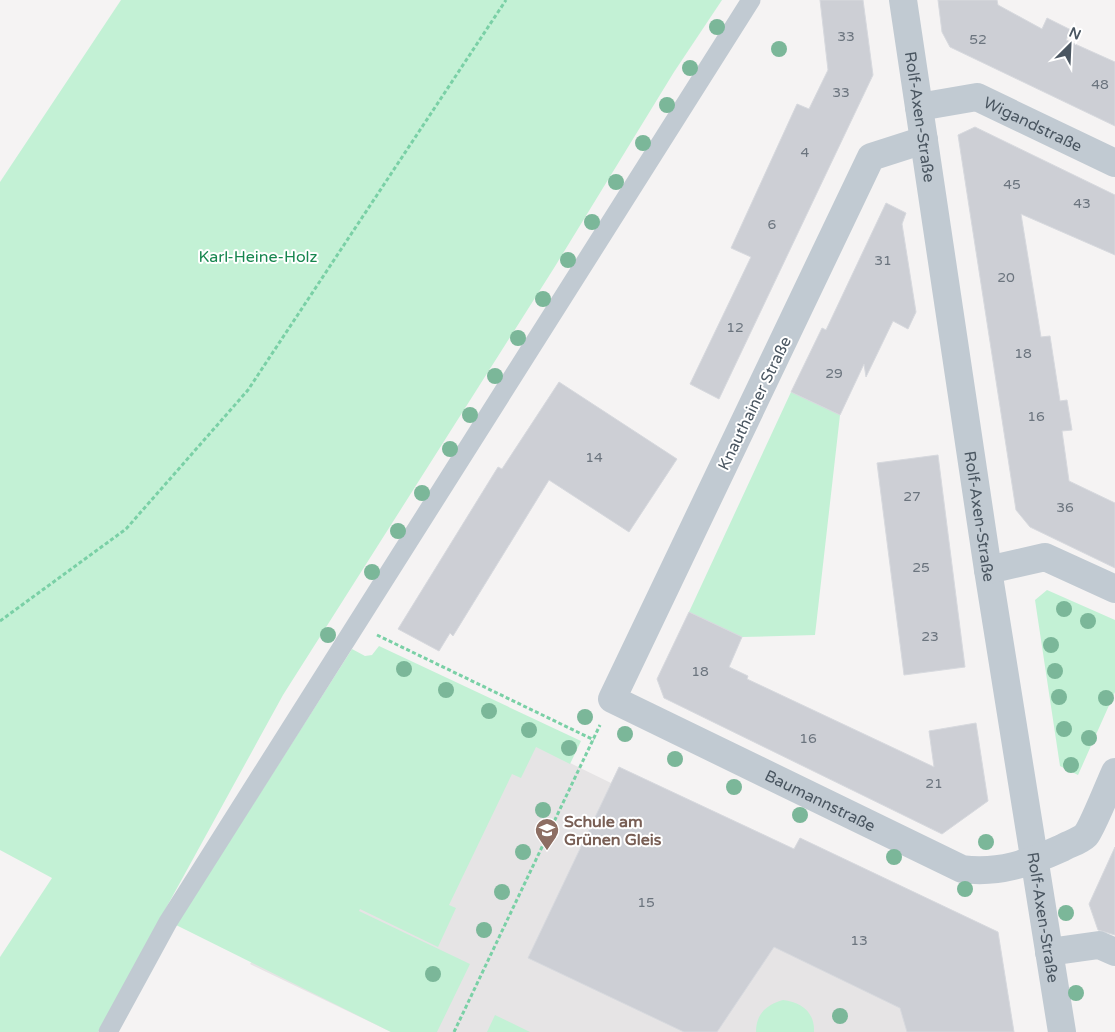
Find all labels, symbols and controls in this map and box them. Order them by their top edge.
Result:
north arrow [1045,20,1095,70]
text: N [1066,24,1084,44]
house number: 33 [837,28,855,45]
house number: 52 [969,31,987,48]
street label: Rolf-Axen-Straße [900,50,939,184]
house number: 48 [1091,76,1109,93]
house number: 33 [832,84,850,101]
street label: Wigandstraße [980,93,1085,157]
house number: 4 [801,144,810,161]
house number: 45 [1003,176,1021,193]
house number: 43 [1073,195,1091,212]
house number: 6 [768,216,777,233]
park label: Karl-Heine-Holz [198,247,318,267]
house number: 31 [874,252,892,269]
house number: 20 [997,269,1015,286]
house number: 12 [726,319,744,336]
street label: Knauthainer Straße [714,333,796,474]
house number: 18 [1014,345,1032,362]
house number: 29 [825,365,843,382]
house number: 16 [1027,408,1045,425]
house number: 14 [585,449,603,466]
street label: Rolf-Axen-Straße [959,450,999,583]
house number: 27 [903,488,921,505]
house number: 36 [1056,499,1074,516]
house number: 25 [912,559,930,576]
house number: 23 [921,628,939,645]
house number: 18 [691,663,709,680]
house number: 16 [799,730,817,747]
street label: Baumannstraße [761,766,879,836]
house number: 21 [925,775,943,792]
place label: Schule am Grünen Gleis [564,812,662,850]
school or university icon: Schule am Grünen Gleis [534,817,560,851]
street label: Rolf-Axen-Straße [1022,851,1063,984]
house number: 15 [637,894,655,911]
house number: 13 [850,932,868,949]

